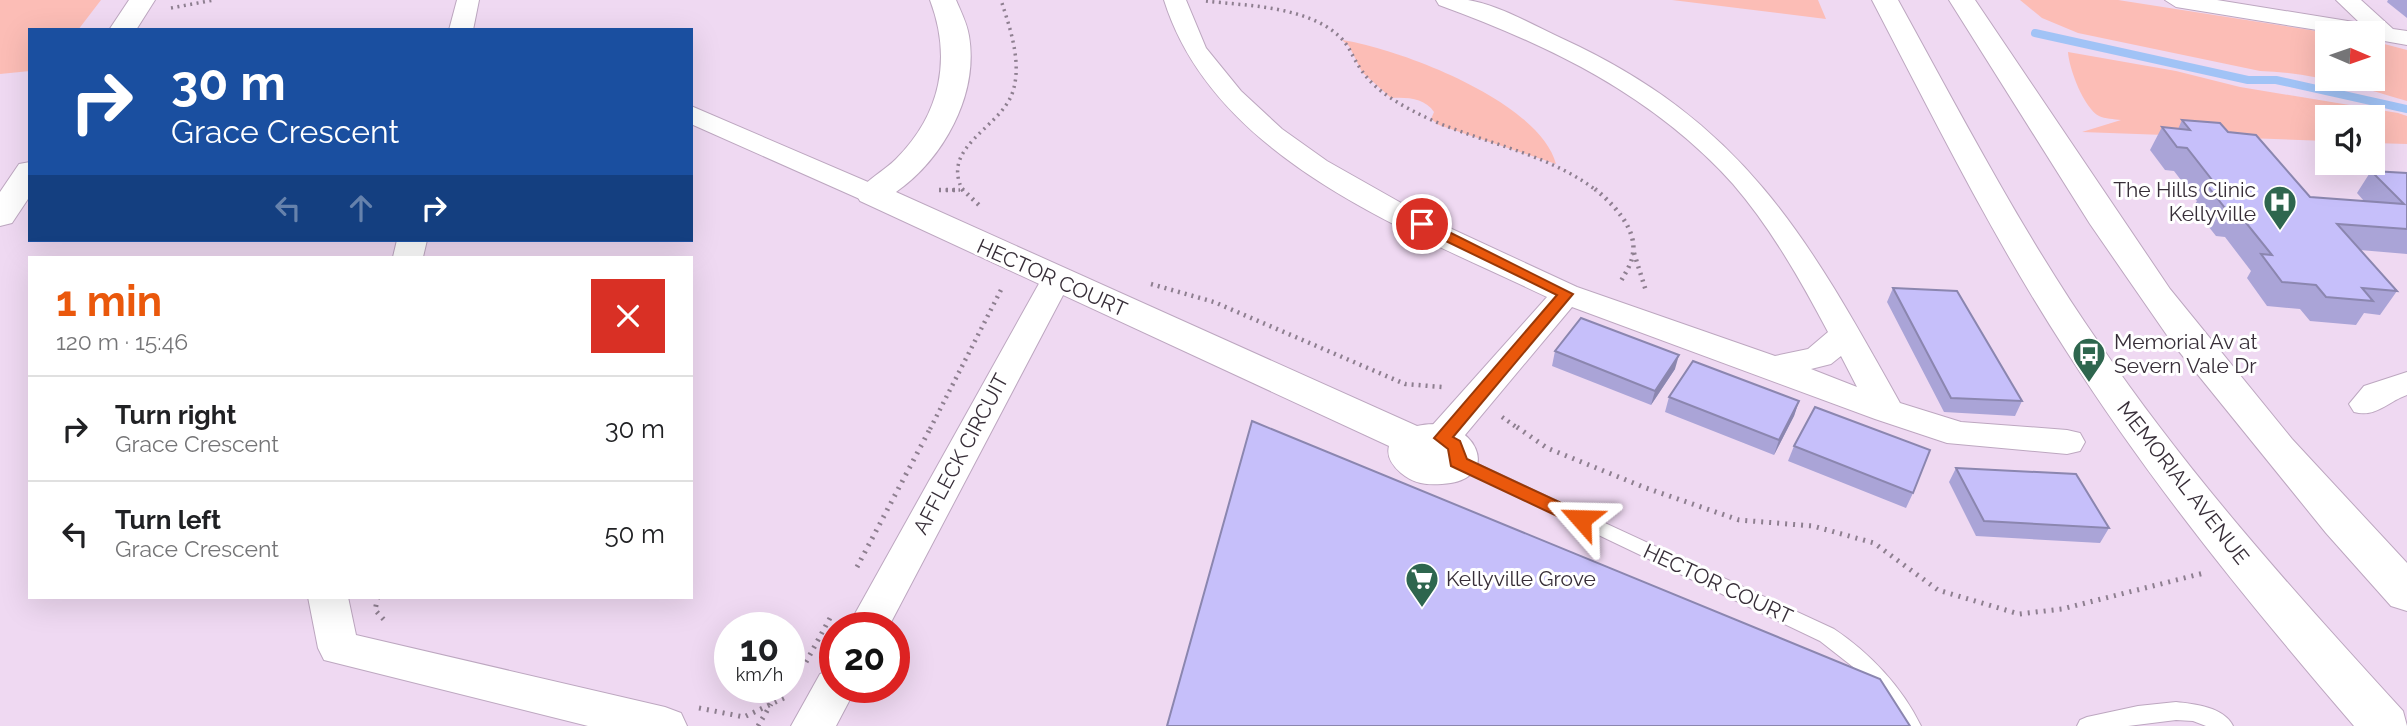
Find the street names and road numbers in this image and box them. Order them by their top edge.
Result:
street label: HECTOR COURT [973,233,1131,322]
street label: AFFLECK CIRCUIT [908,369,1014,538]
street label: MEMORIAL AVENUE [2112,396,2255,569]
street label: HECTOR COURT [1640,538,1797,629]

